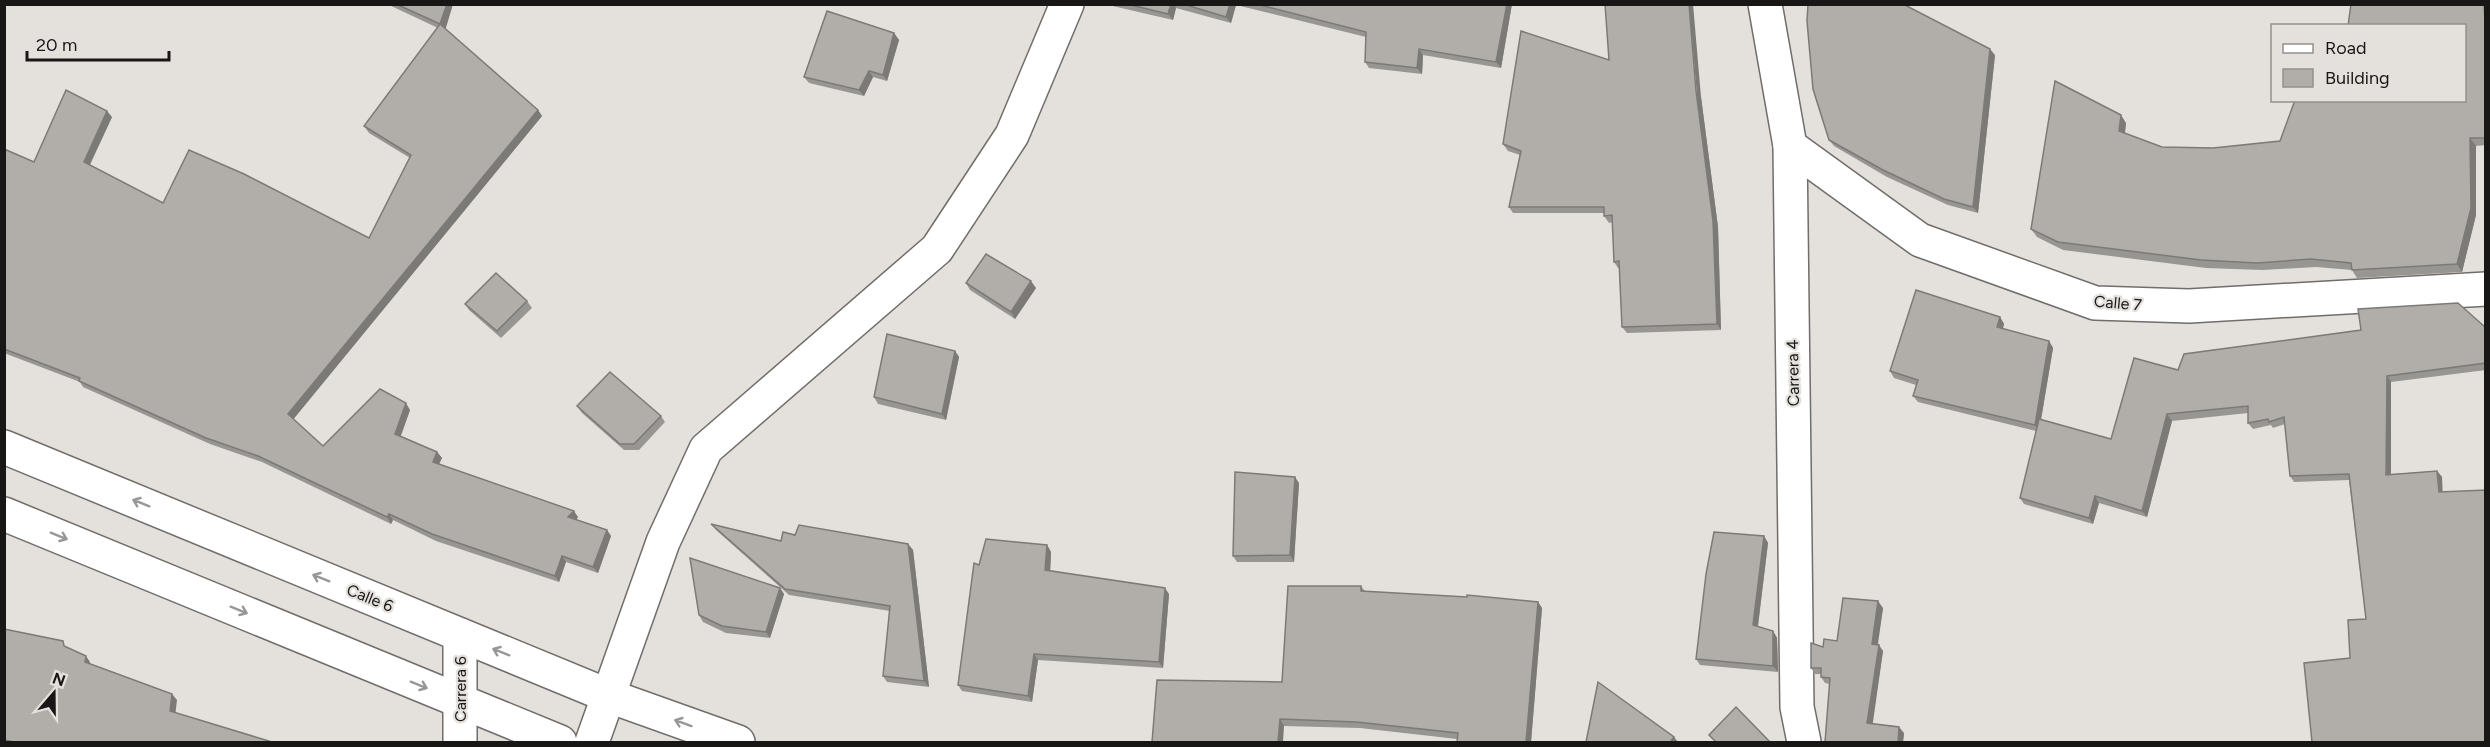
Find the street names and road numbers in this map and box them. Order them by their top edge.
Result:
street label: Calle 7 [2093,291,2143,315]
street label: Carrera 4 [1783,339,1803,407]
street label: Calle 6 [344,580,396,616]
street label: Carrera 6 [451,656,470,722]

